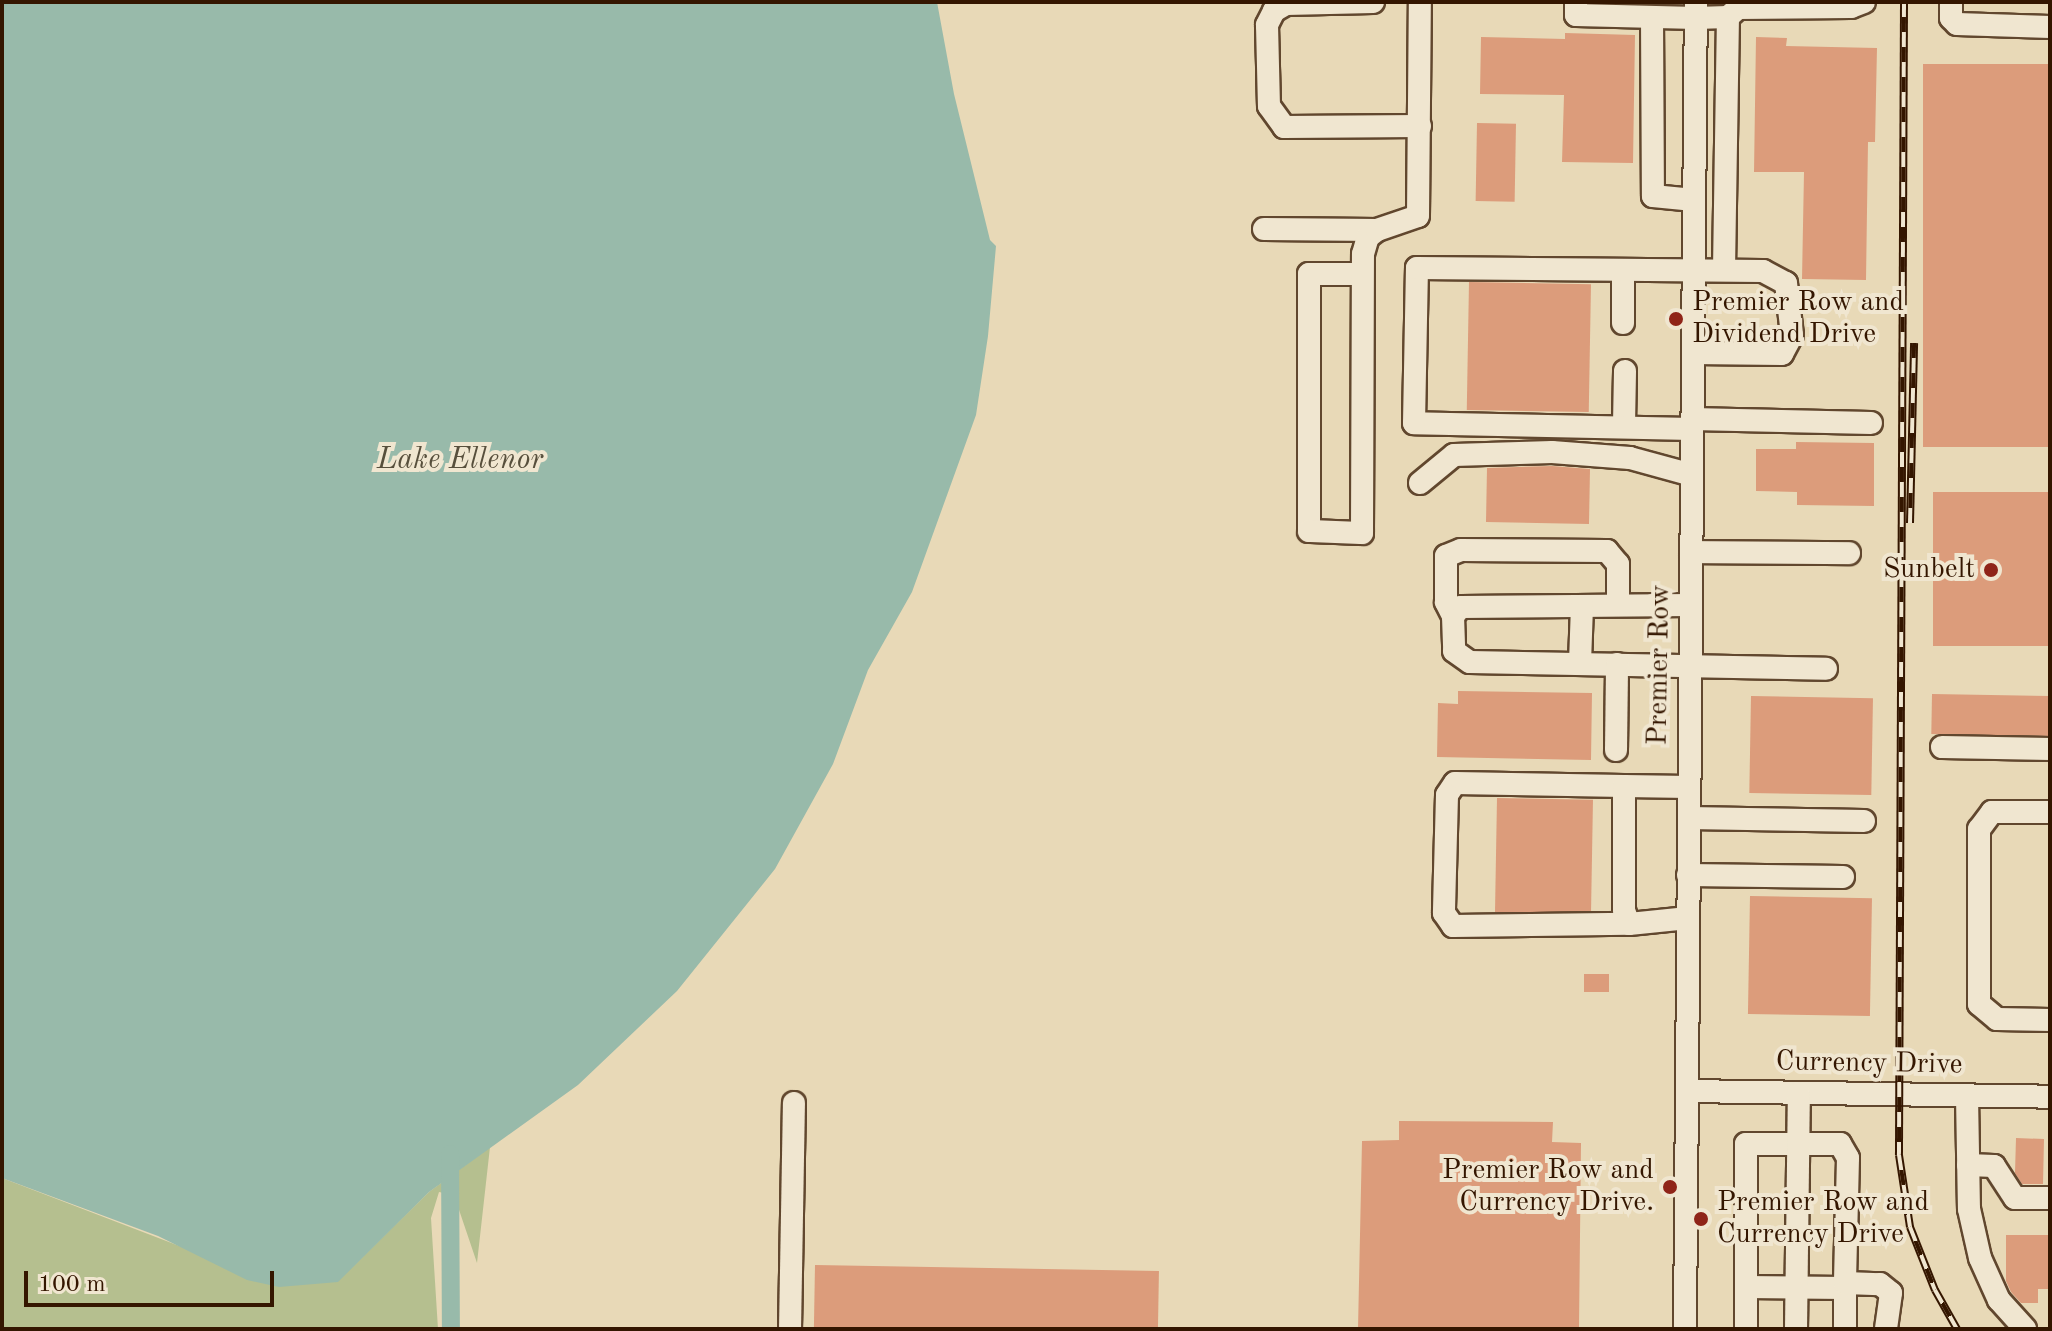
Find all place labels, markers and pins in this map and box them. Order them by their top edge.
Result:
place label: Premier Row and Dividend Drive [1692,286,1904,352]
marker: Premier Row and Dividend Drive [1667,310,1685,328]
place label: Sunbelt [1883,553,1975,587]
marker: Sunbelt [1982,561,2000,579]
place label: Premier Row and Currency Drive. [1442,1154,1654,1220]
marker: Premier Row and Currency Drive. [1661,1178,1679,1196]
place label: Premier Row and Currency Drive [1717,1186,1929,1252]
marker: Premier Row and Currency Drive [1692,1210,1710,1228]

